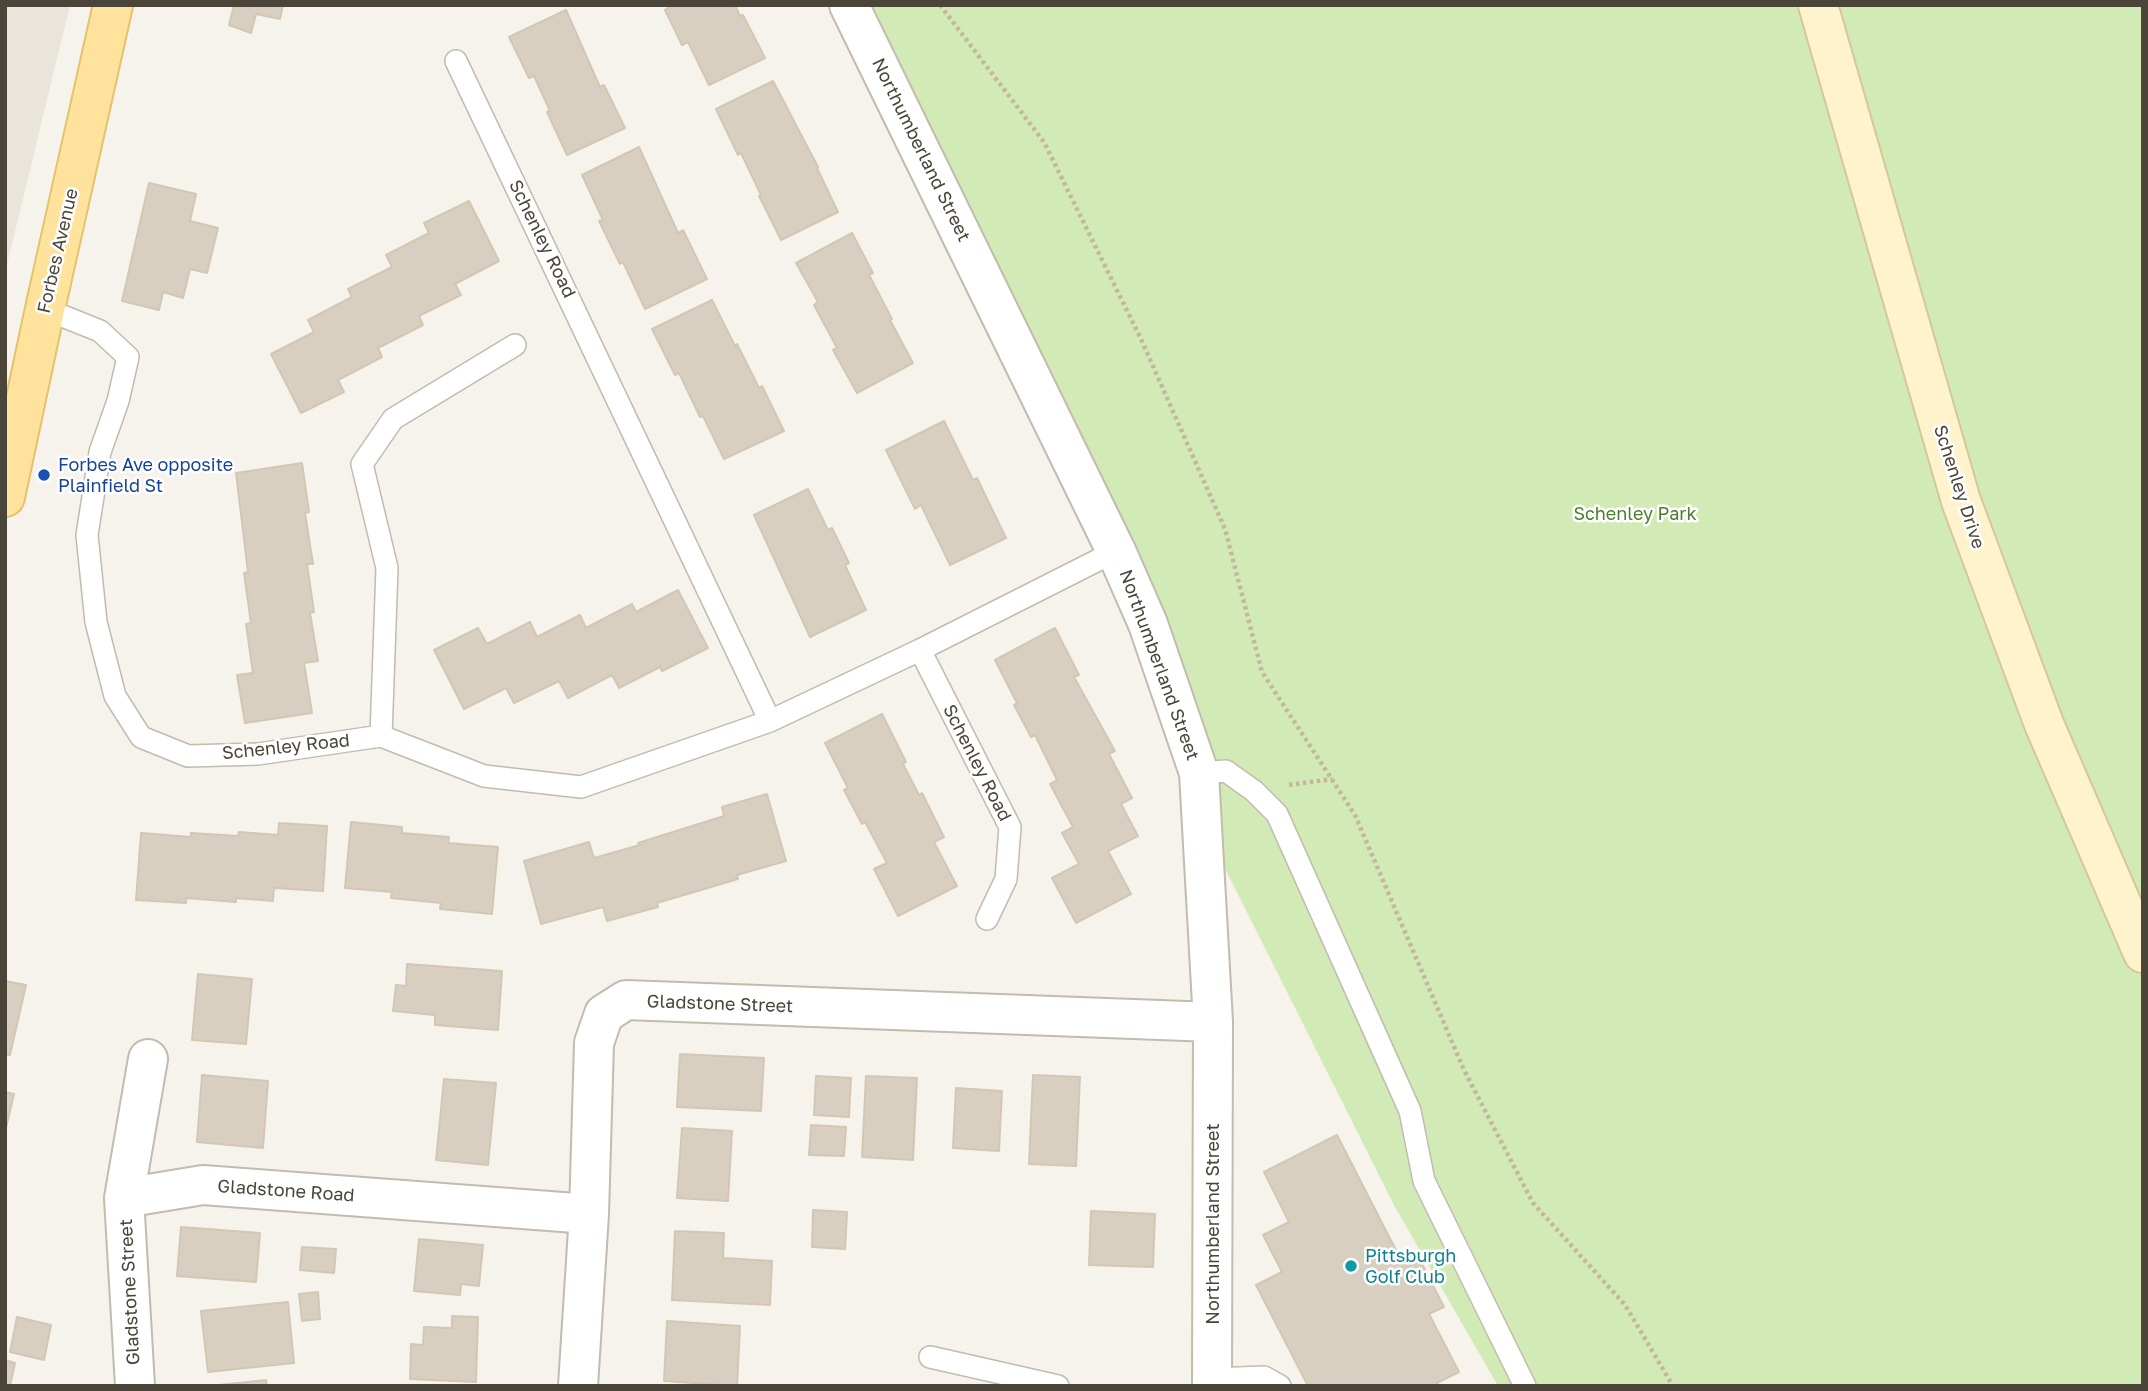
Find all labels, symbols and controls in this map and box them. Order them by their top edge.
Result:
street label: Northumberland Street [867,55,975,245]
street label: Schenley Road [504,177,580,301]
street label: Forbes Avenue [33,186,83,316]
street label: Schenley Drive [1929,422,1989,552]
place label: Forbes Ave opposite Plainfield St [58,454,233,496]
marker: Forbes Ave opposite Plainfield St [36,467,52,483]
park label: Schenley Park [1573,503,1697,525]
street label: Northumberland Street [1114,567,1204,763]
street label: Schenley Road [938,701,1016,825]
street label: Schenley Road [221,730,351,764]
street label: Gladstone Street [646,991,794,1017]
street label: Northumberland Street [1202,1123,1224,1325]
street label: Gladstone Road [217,1175,355,1207]
street label: Gladstone Street [115,1218,145,1366]
place label: Pittsburgh Golf Club [1365,1245,1456,1288]
marker: Pittsburgh Golf Club [1343,1258,1359,1274]

